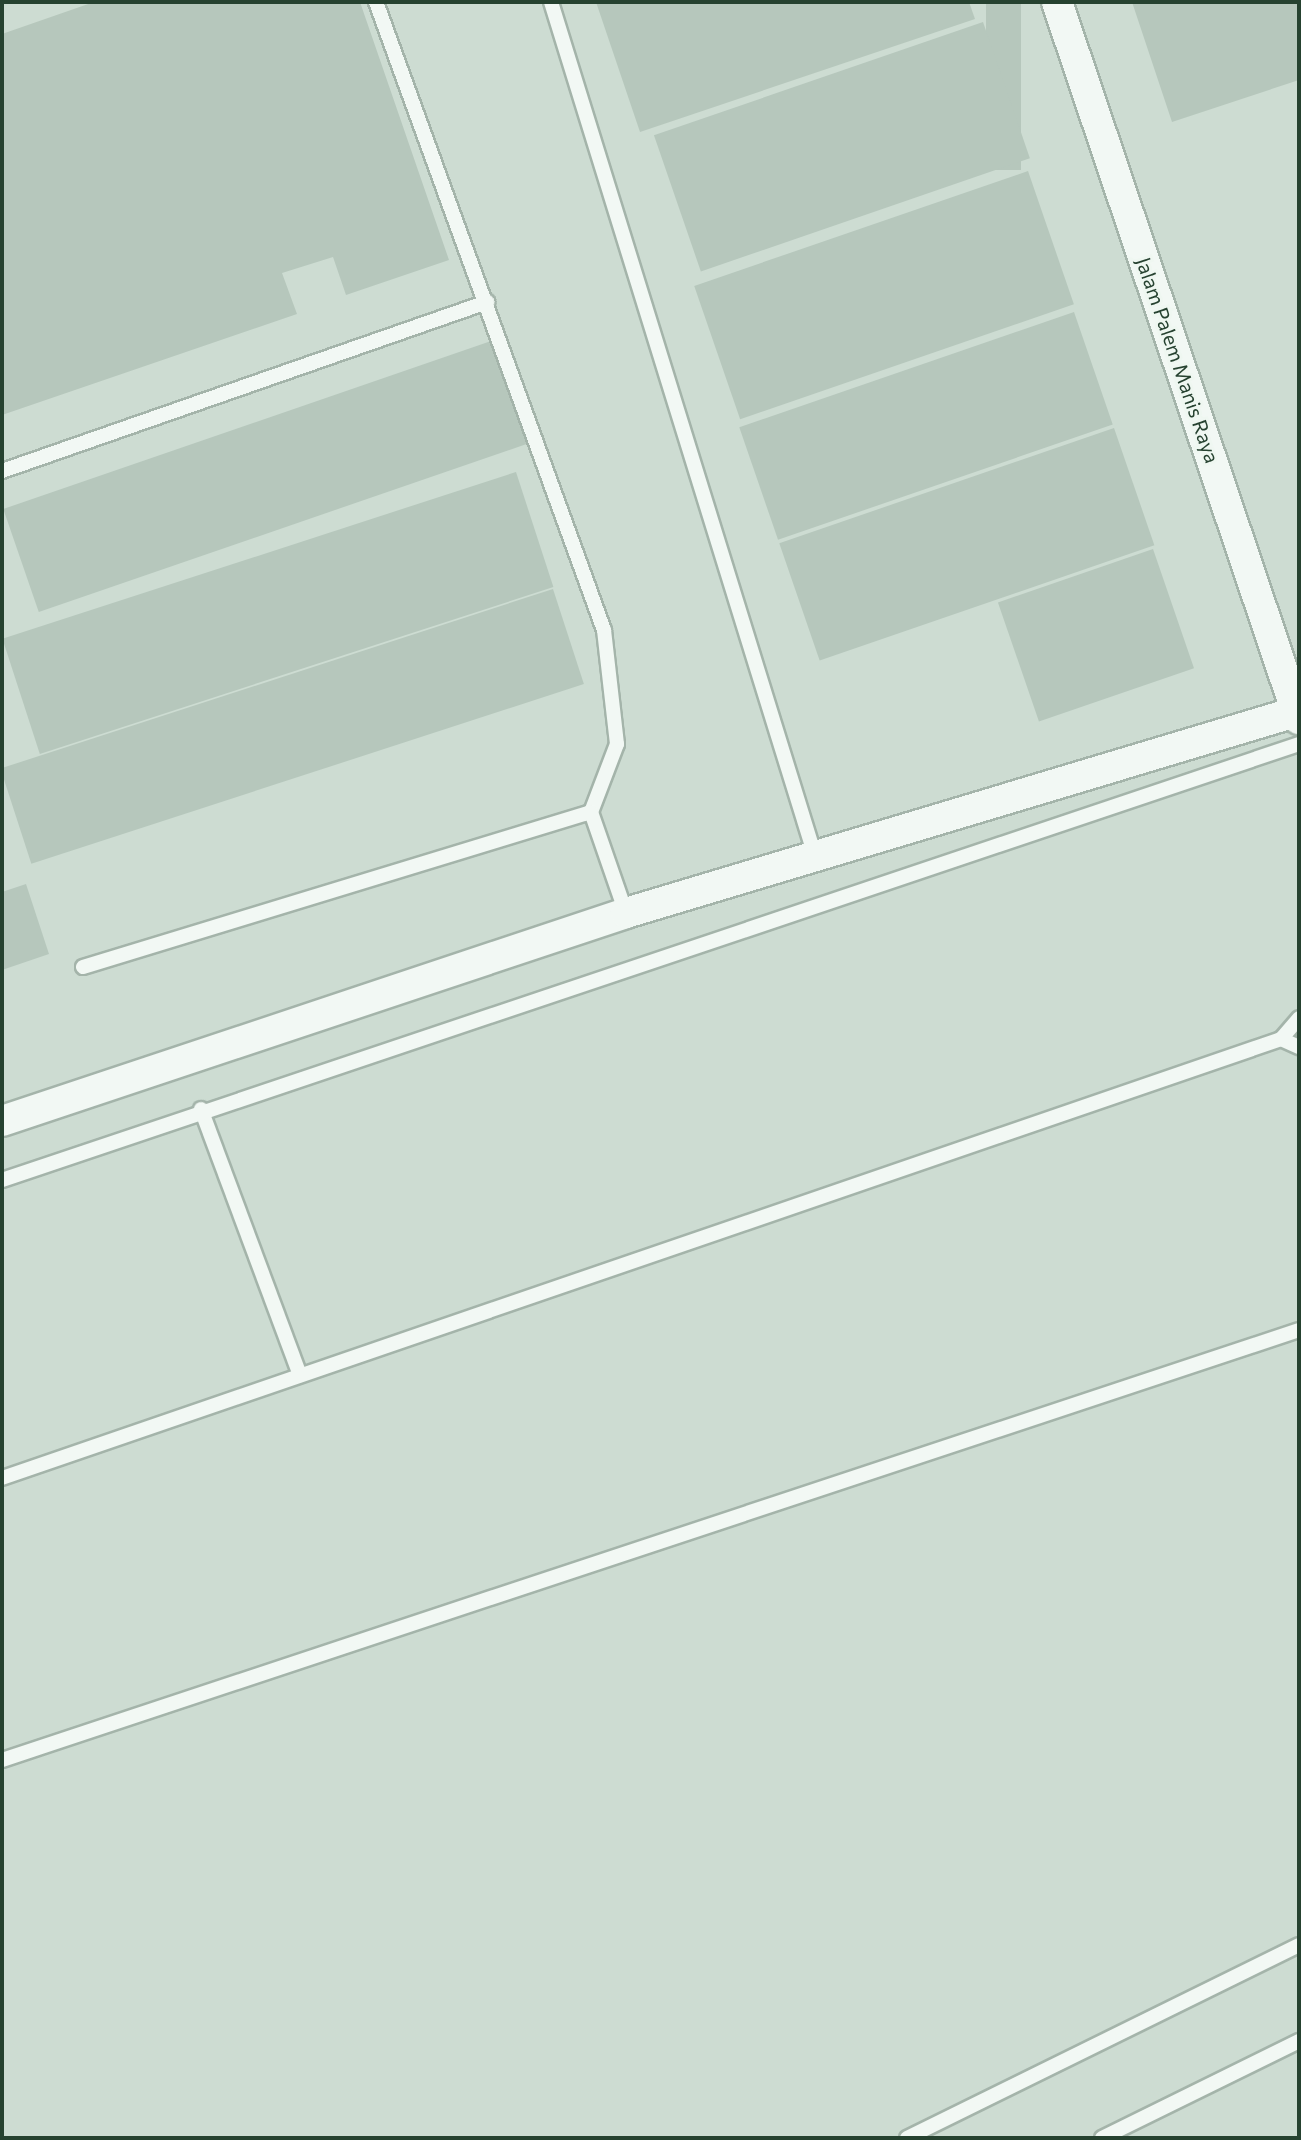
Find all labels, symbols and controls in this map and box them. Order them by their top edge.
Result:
street label: Jalam Palem Manis Raya [1131,254,1225,466]

